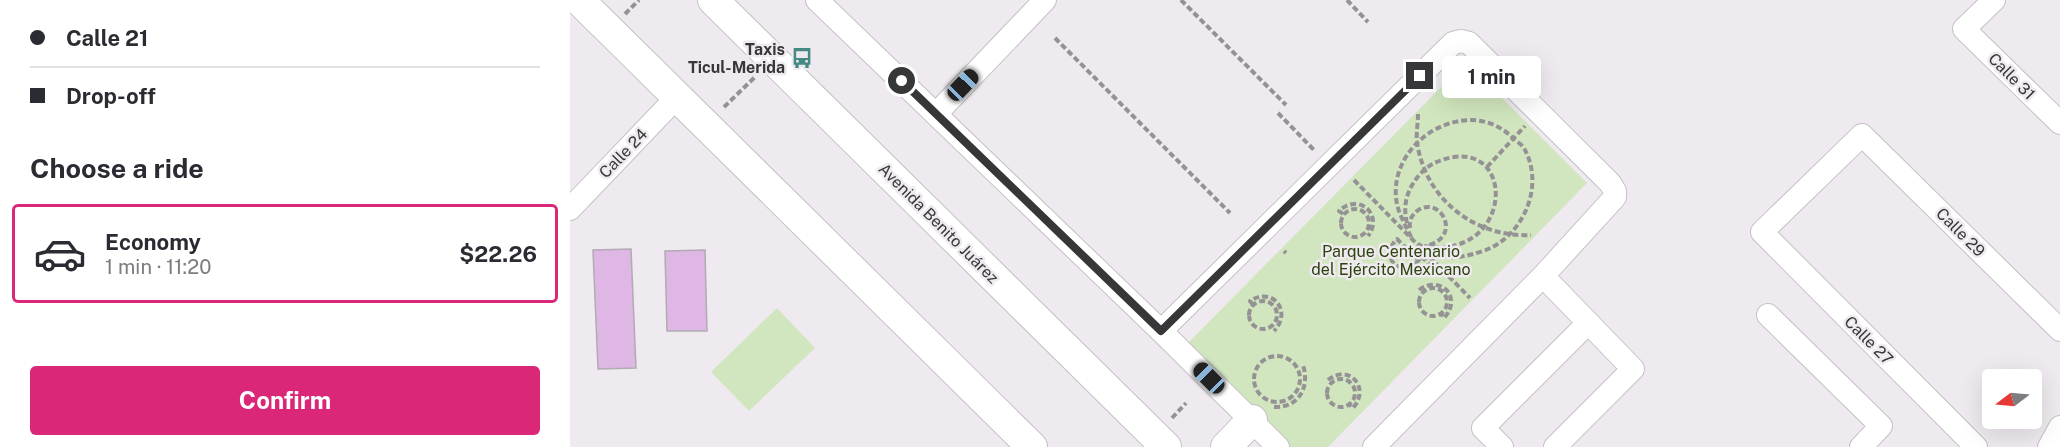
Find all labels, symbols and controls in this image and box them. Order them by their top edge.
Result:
text: Calle 21 [66,25,148,51]
place label: Taxis Ticul-Merida [688,40,785,77]
bus stop icon: Taxis Ticul-Merida [790,46,814,70]
street label: Calle 31 [1984,49,2039,104]
callout: 1 min [1441,55,1540,97]
route end [1406,62,1433,89]
text: 1 min [1467,65,1516,89]
car [944,66,982,104]
route start [888,67,915,94]
text: Drop-off [66,83,156,109]
street label: Calle 24 [595,125,651,182]
text: Choose a ride [30,152,204,184]
street label: Avenida Benito Juárez [875,159,1003,287]
street label: Calle 29 [1932,204,1989,261]
icon: car [33,227,87,281]
text: Economy [105,229,201,255]
text: $22.26 [459,241,537,267]
park label: Parque Centenario del Ejército Mexicano [1311,242,1471,279]
text: 1 min · 11:20 [105,255,211,279]
street label: Calle 27 [1840,312,1897,369]
car [1190,359,1228,397]
button: Confirm [30,366,540,435]
north arrow [1982,369,2042,429]
map controls [1982,369,2042,429]

